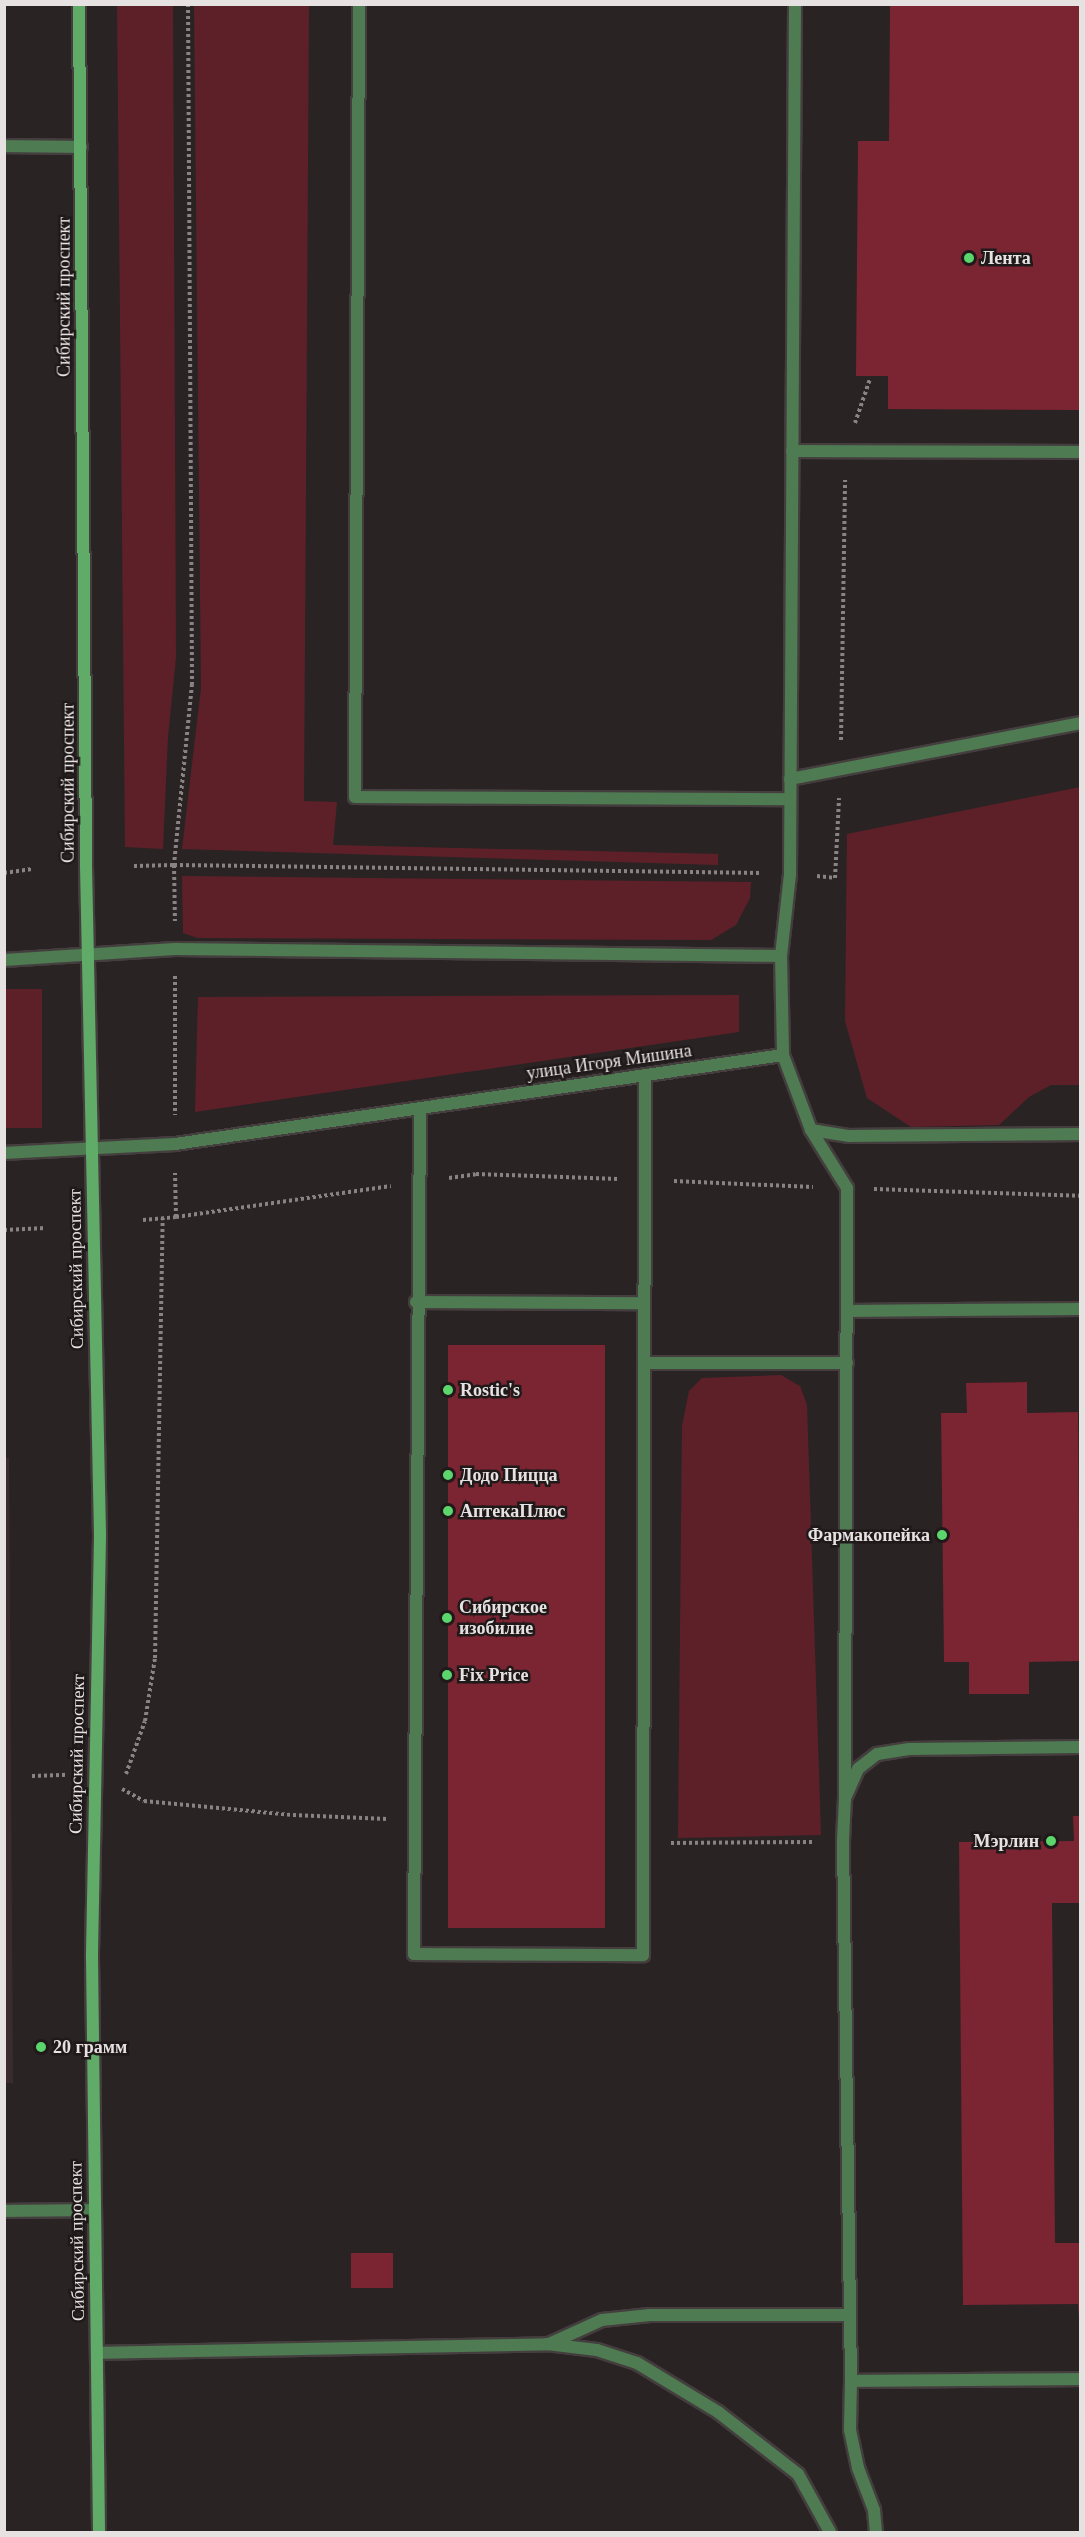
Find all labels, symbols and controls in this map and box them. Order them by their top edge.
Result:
street label: Сибирский проспект [53,217,75,377]
place label: Лента [981,247,1031,269]
marker: Лента [962,251,976,265]
street label: Сибирский проспект [57,703,79,863]
street label: улица Игоря Мишина [525,1040,693,1084]
street label: Сибирский проспект [64,1189,88,1349]
place label: Rostic's [460,1379,520,1401]
marker: Rostic's [441,1383,455,1397]
place label: Додо Пицца [460,1464,558,1486]
marker: Додо Пицца [441,1468,455,1482]
place label: АптекаПлюс [460,1500,565,1522]
marker: АптекаПлюс [441,1504,455,1518]
place label: Фармакопейка [808,1524,930,1546]
marker: Фармакопейка [935,1528,949,1542]
place label: Сибирское изобилие [459,1597,547,1640]
marker: Сибирское изобилие [440,1611,454,1625]
place label: Fix Price [459,1664,528,1686]
marker: Fix Price [440,1668,454,1682]
street label: Сибирский проспект [65,1674,89,1834]
place label: Мэрлин [974,1830,1039,1852]
marker: Мэрлин [1044,1834,1058,1848]
place label: 20 грамм [53,2036,127,2058]
marker: 20 грамм [34,2040,48,2054]
street label: Сибирский проспект [65,2161,89,2321]

